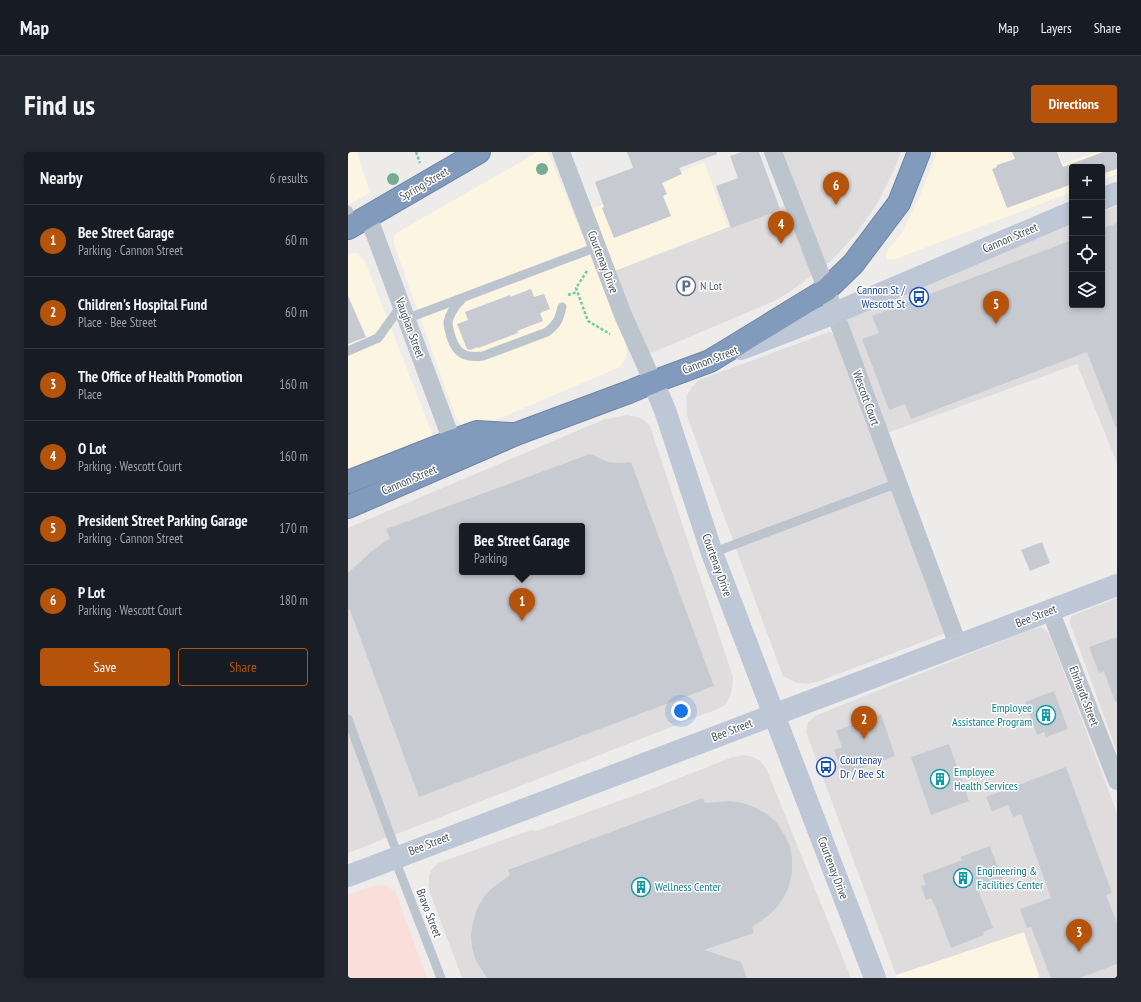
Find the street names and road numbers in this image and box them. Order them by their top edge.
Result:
street label: Spring Street [397,163,452,204]
street label: Cannon Street [980,219,1040,256]
street label: Courtenay Drive [585,228,622,295]
street label: Vaughan Street [392,295,429,361]
street label: Cannon Street [680,342,740,377]
street label: Wescott Court [850,368,884,428]
street label: Cannon Street [379,461,439,498]
street label: Courtenay Drive [699,531,736,598]
street label: Bee Street [1013,601,1059,630]
street label: Ehrhardt Street [1066,664,1103,729]
street label: Bee Street [709,715,755,744]
street label: Bee Street [406,829,452,858]
street label: Courtenay Drive [815,834,852,901]
street label: Bravo Street [413,886,446,940]

